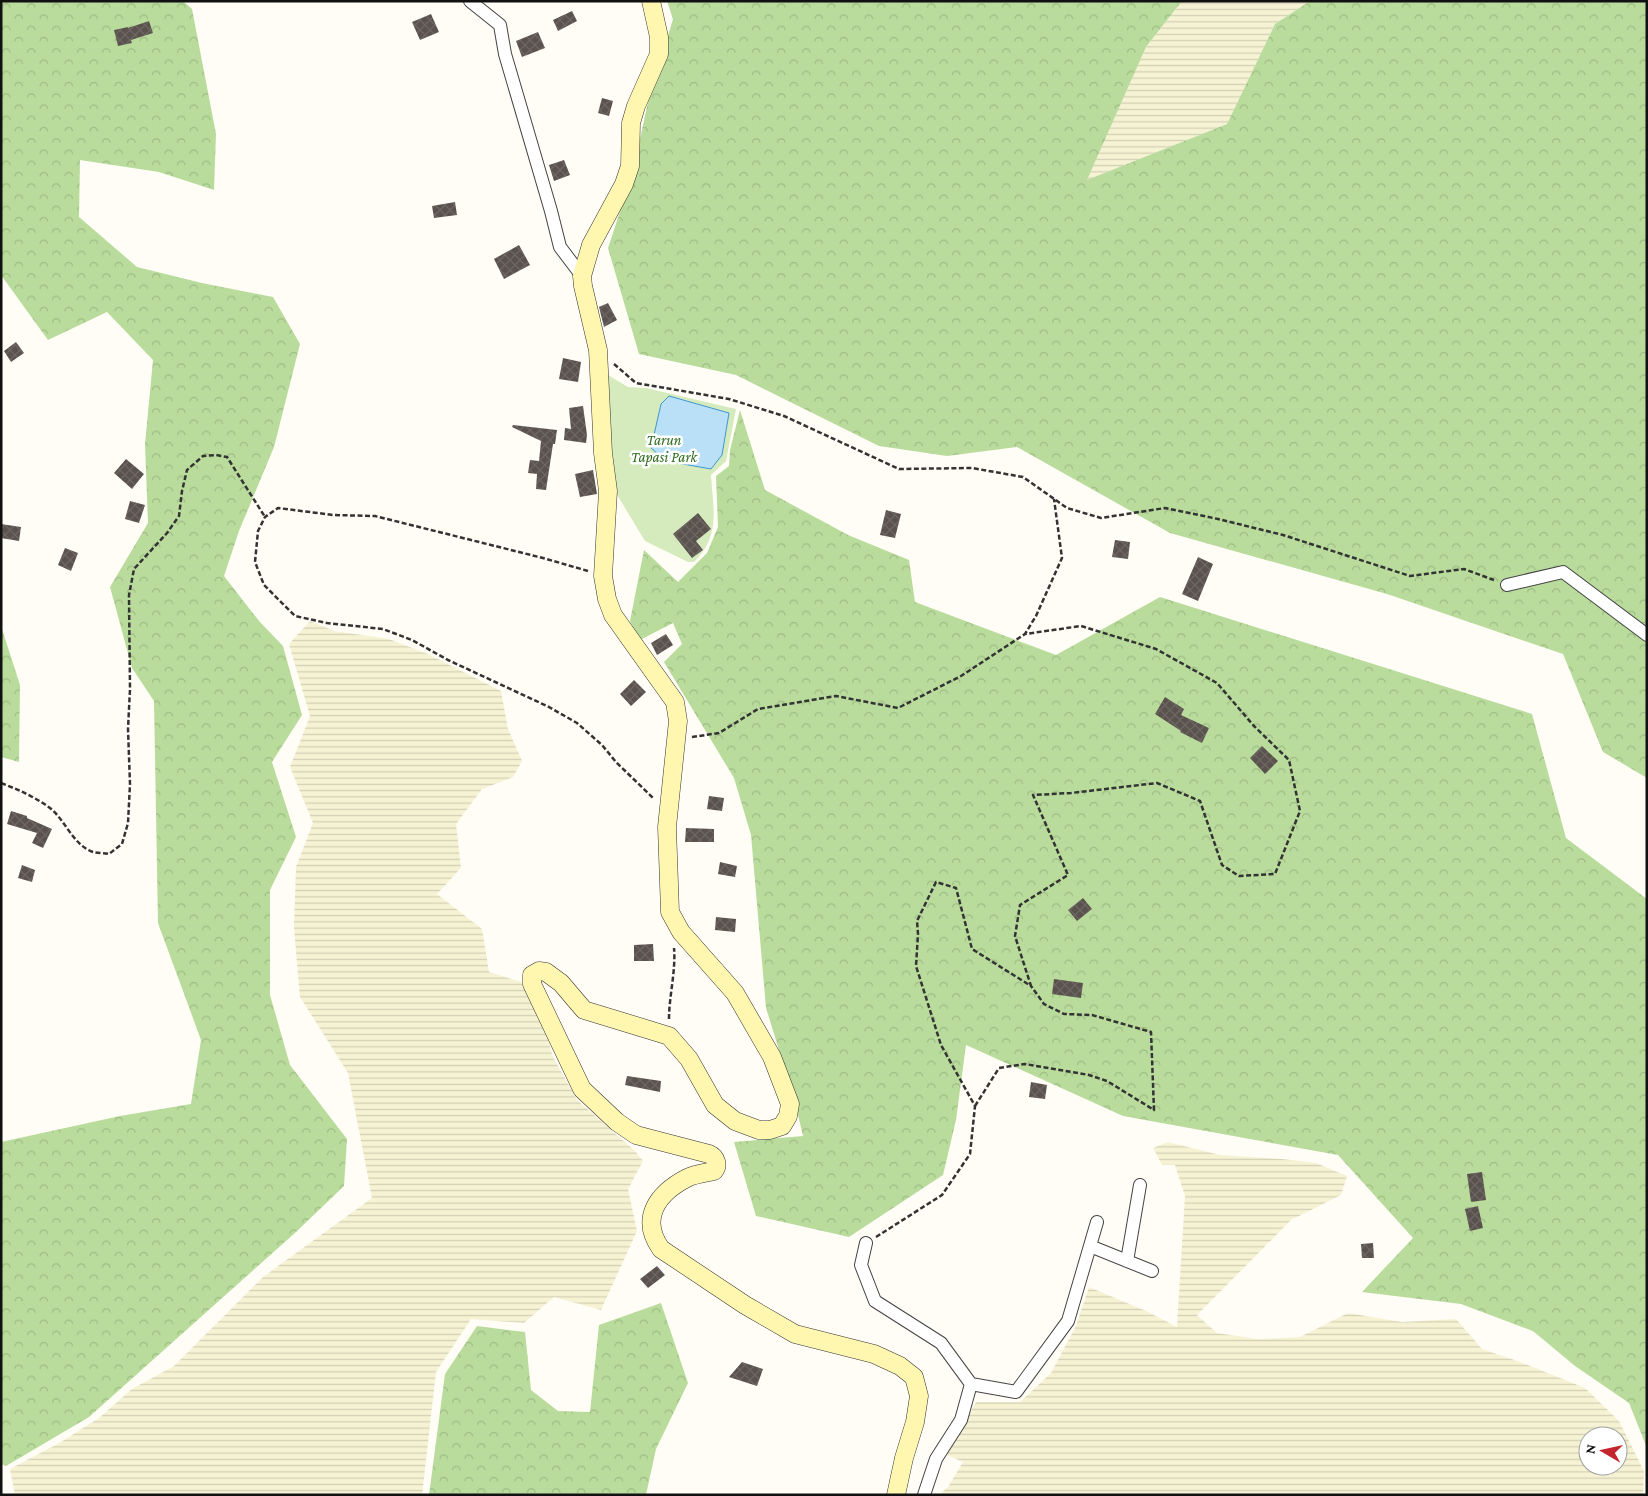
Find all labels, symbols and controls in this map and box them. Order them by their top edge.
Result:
park label: Tarun Tapasi Park [631,432,699,466]
north arrow [1578,1426,1628,1476]
text: N [1582,1443,1599,1455]

